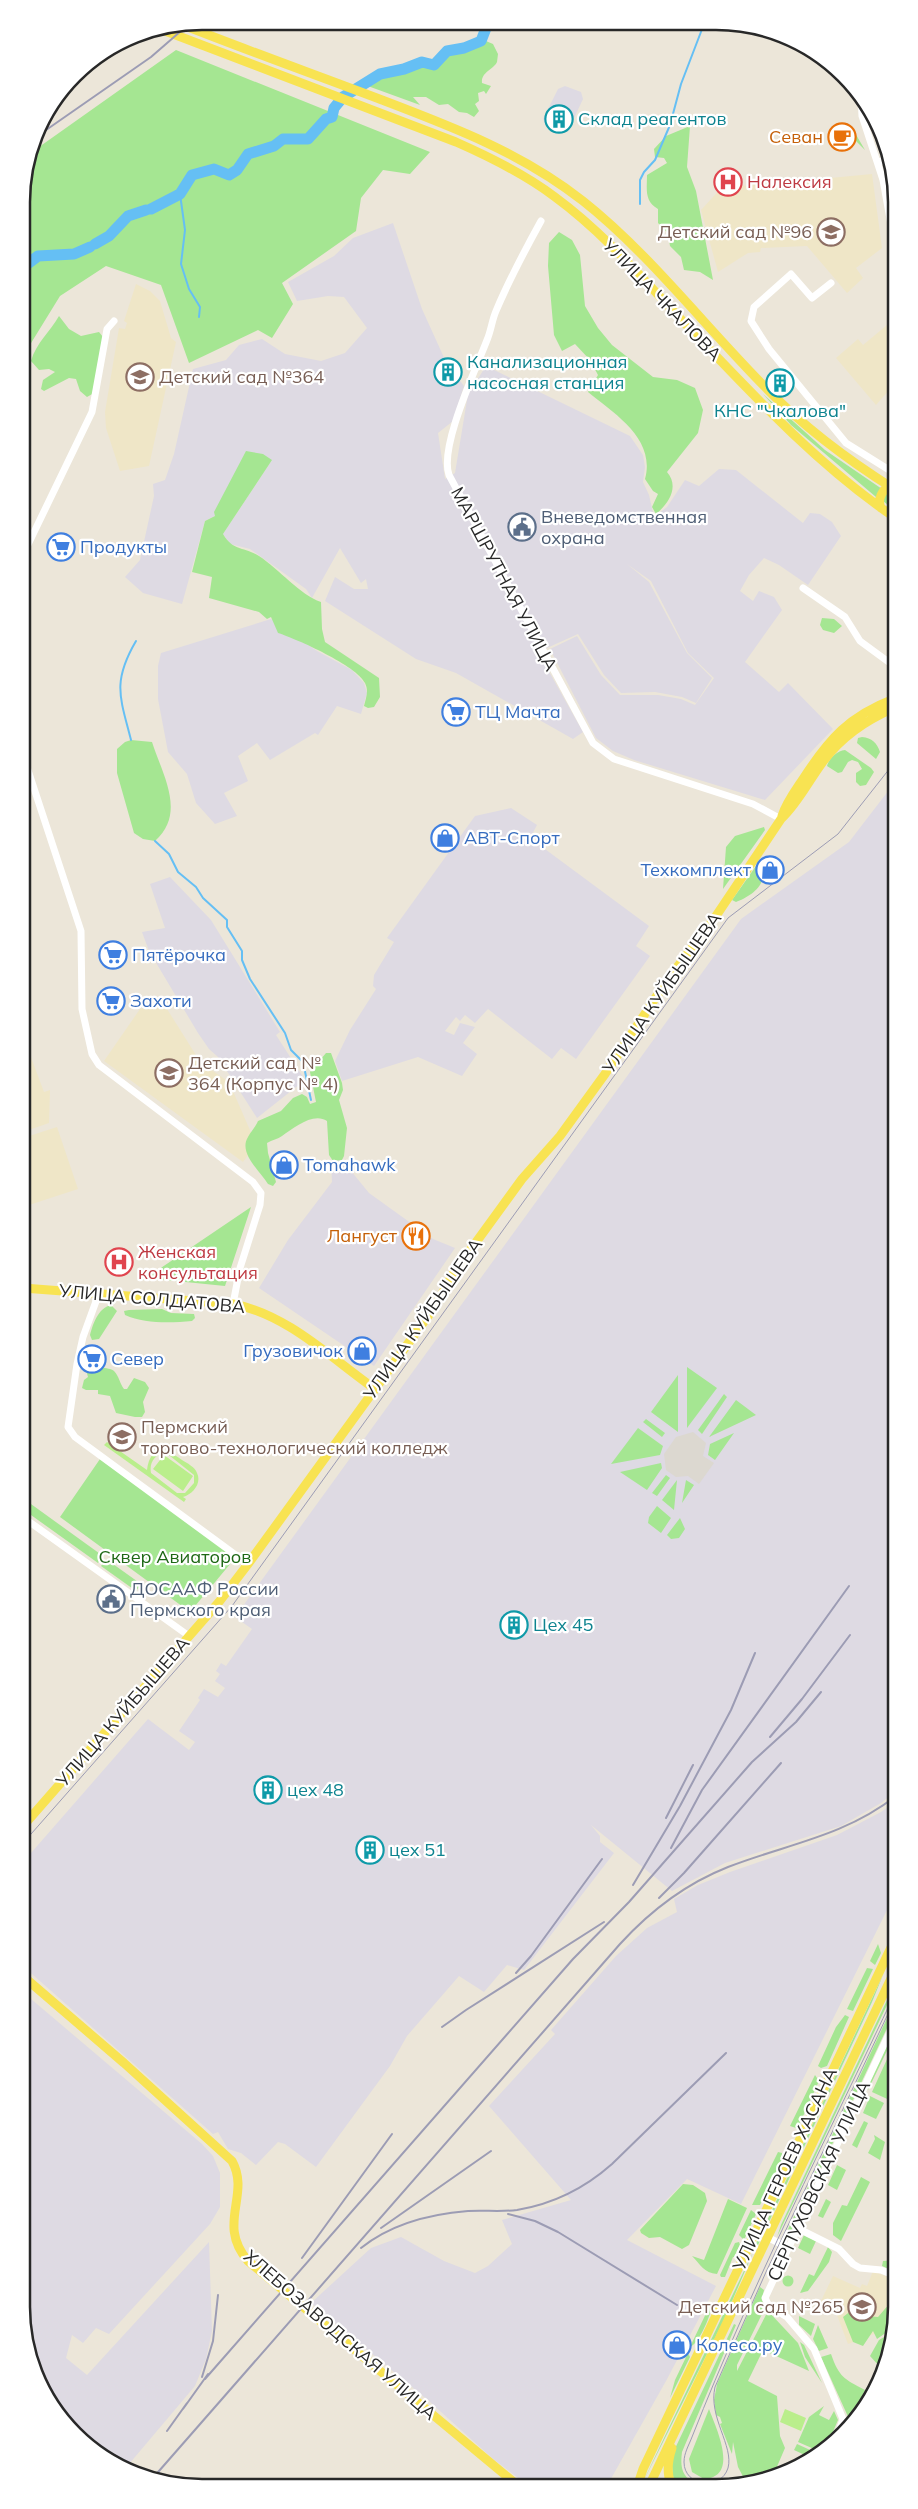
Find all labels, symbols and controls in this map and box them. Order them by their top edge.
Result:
building icon: Склад реагентов [544,104,574,134]
place label: Склад реагентов [578,107,727,130]
cafe icon: Севан [827,122,857,152]
place label: Севан [769,125,823,148]
hospital icon: Налексия [713,167,743,197]
place label: Налексия [747,170,832,193]
school or university icon: Детский сад №96 [816,217,846,247]
place label: Детский сад №96 [658,220,812,243]
street label: УЛИЦА ЧКАЛОВА [597,233,727,366]
place label: Канализационная насосная станция [467,350,628,394]
building icon: Канализационная насосная станция [433,357,463,387]
school or university icon: Детский сад №364 [125,362,155,392]
place label: Детский сад №364 [159,365,324,388]
building icon: КНС "Чкалова" [765,368,795,398]
place label: КНС "Чкалова" [714,399,846,422]
street label: МАРШРУТНАЯ УЛИЦА [446,483,563,675]
place label: Вневедомственная охрана [541,505,707,549]
public building icon: Вневедомственная охрана [507,512,537,542]
supermarket icon: Продукты [46,532,76,562]
place label: Продукты [80,535,167,558]
supermarket icon: ТЦ Мачта [441,697,471,727]
place label: ТЦ Мачта [475,700,561,723]
shop icon: АВТ-Спорт [430,823,460,853]
place label: АВТ-Спорт [464,826,560,849]
shop icon: Техкомплект [755,855,785,885]
place label: Техкомплект [641,858,752,881]
street label: УЛИЦА КУЙБЫШЕВА [597,907,726,1079]
supermarket icon: Пятёрочка [98,940,128,970]
place label: Пятёрочка [132,943,226,966]
supermarket icon: Захоти [96,986,126,1016]
place label: Захоти [130,989,192,1012]
place label: Детский сад № 364 (Корпус № 4) [188,1051,339,1095]
school or university icon: Детский сад № 364 (Корпус № 4) [154,1058,184,1088]
shop icon: Tomahawk [269,1150,299,1180]
place label: Tomahawk [303,1153,396,1176]
restaurant icon: Лангуст [401,1221,431,1251]
place label: Лангуст [327,1224,398,1247]
street label: УЛИЦА КУЙБЫШЕВА [358,1233,487,1405]
place label: Женская консультация [138,1240,258,1284]
hospital icon: Женская консультация [104,1247,134,1277]
street label: УЛИЦА СОЛДАТОВА [57,1279,246,1318]
shop icon: Грузовичок [347,1336,377,1366]
place label: Грузовичок [243,1339,343,1362]
supermarket icon: Север [77,1344,107,1374]
place label: Север [111,1347,164,1370]
place label: Пермский торгово-технологический колледж [141,1415,448,1459]
school or university icon: Пермский торгово-технологический колледж [107,1422,137,1452]
park label: Сквер Авиаторов [99,1545,251,1568]
place label: ДОСААФ России Пермского края [130,1577,279,1621]
public building icon: ДОСААФ России Пермского края [96,1584,126,1614]
building icon: Цех 45 [499,1610,529,1640]
place label: Цех 45 [533,1613,594,1636]
street label: УЛИЦА КУЙБЫШЕВА [50,1632,194,1792]
building icon: цех 48 [253,1775,283,1805]
place label: цех 48 [287,1778,344,1801]
building icon: цех 51 [355,1835,385,1865]
place label: цех 51 [389,1838,446,1861]
street label: УЛИЦА ГЕРОЕВ ХАСАНА [727,2064,842,2275]
street label: СЕРПУХОВСКАЯ УЛИЦА [762,2077,875,2285]
street label: ХЛЕБОЗАВОДСКАЯ УЛИЦА [239,2245,441,2425]
school or university icon: Детский сад №265 [847,2292,877,2322]
place label: Детский сад №265 [678,2295,843,2318]
shop icon: Колесо.ру [662,2330,692,2360]
place label: Колесо.ру [696,2333,783,2356]

